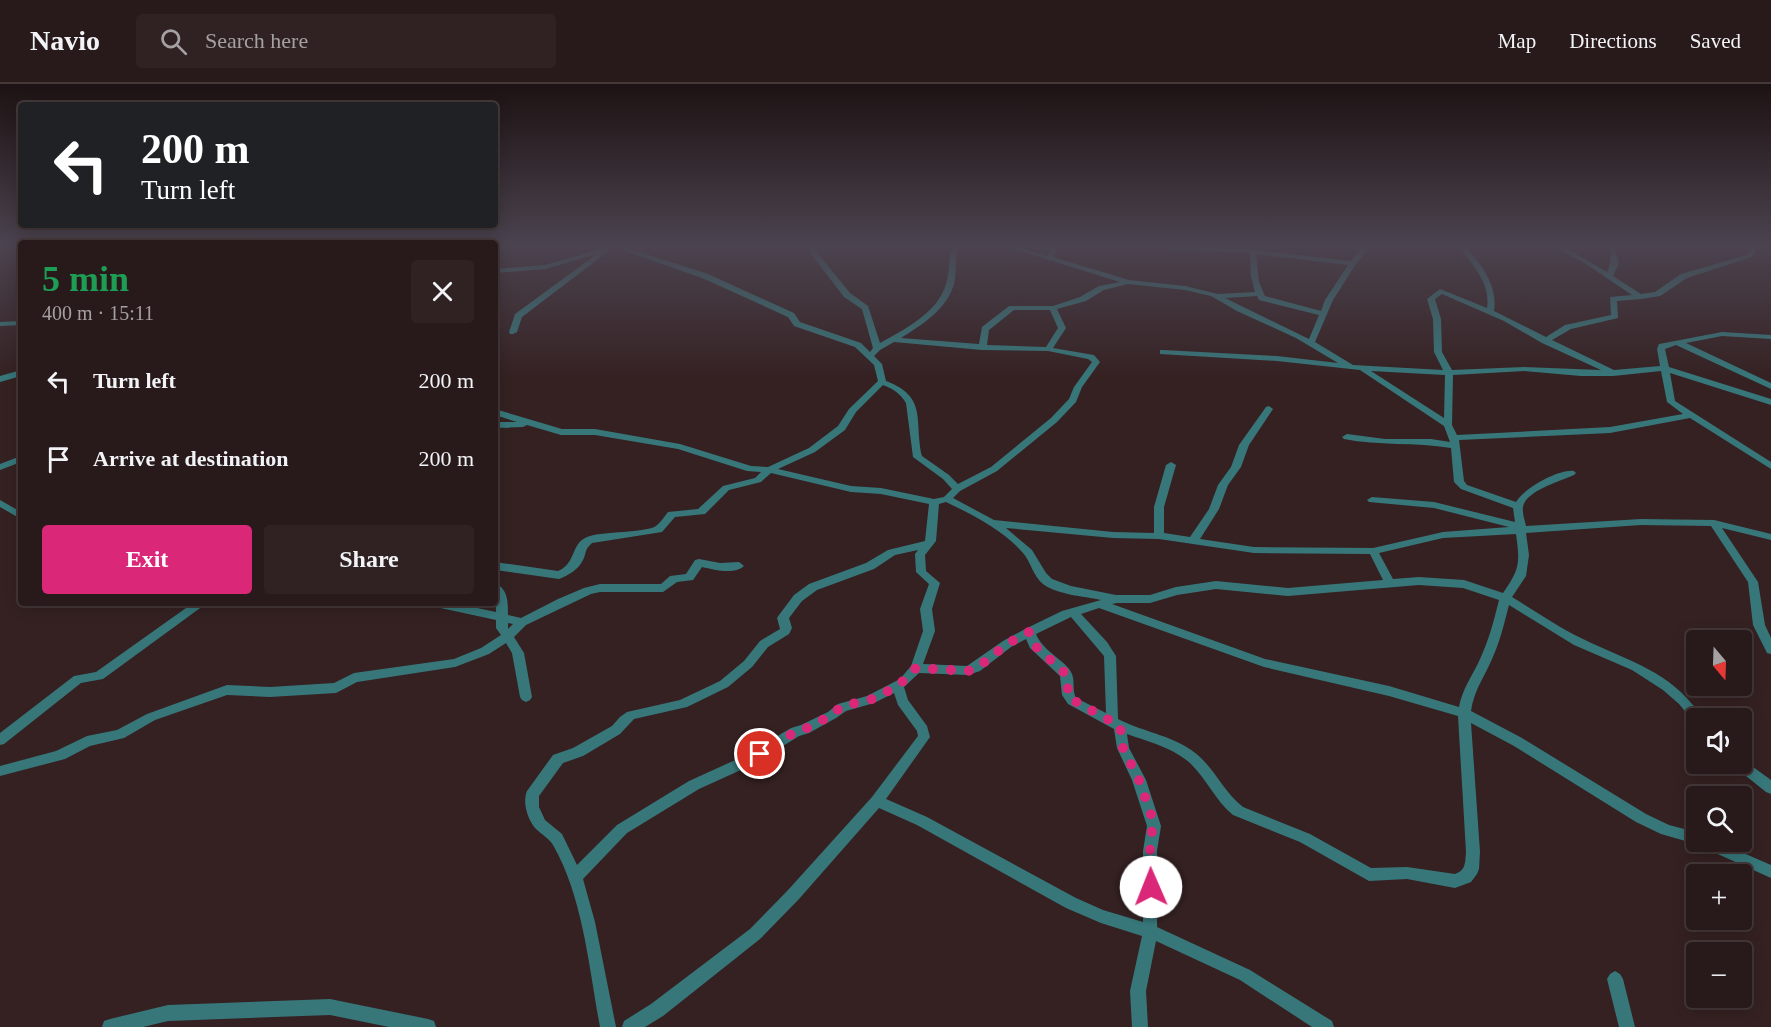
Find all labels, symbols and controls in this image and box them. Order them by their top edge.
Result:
search box [136,14,556,68]
text: Navio [30,25,100,56]
icon: search [157,25,190,58]
text: Search here [205,28,308,53]
text: Map [1498,29,1536,53]
text: Directions [1569,29,1657,53]
text: Saved [1690,29,1741,53]
icon: left [42,126,120,204]
text: 200 m [141,126,250,172]
text: Turn left [141,175,235,205]
text: 5 min [42,259,129,299]
button: close [411,260,474,323]
text: 400 m · 15:11 [42,302,154,324]
icon: left [42,365,75,398]
text: Turn left [93,368,176,393]
text: 200 m [418,368,474,393]
icon: arrive [42,443,75,476]
text: Arrive at destination [93,446,289,471]
text: 200 m [418,446,474,471]
button: Exit [42,525,252,594]
button: Share [264,525,474,594]
north arrow [1686,630,1752,696]
map controls [1686,630,1752,1008]
button: sound [1686,708,1752,774]
pin [734,728,785,779]
icon: arrive [743,737,776,770]
button: search [1686,786,1752,852]
position arrow [1119,855,1183,919]
button: + [1686,864,1752,930]
button: − [1686,942,1752,1008]

